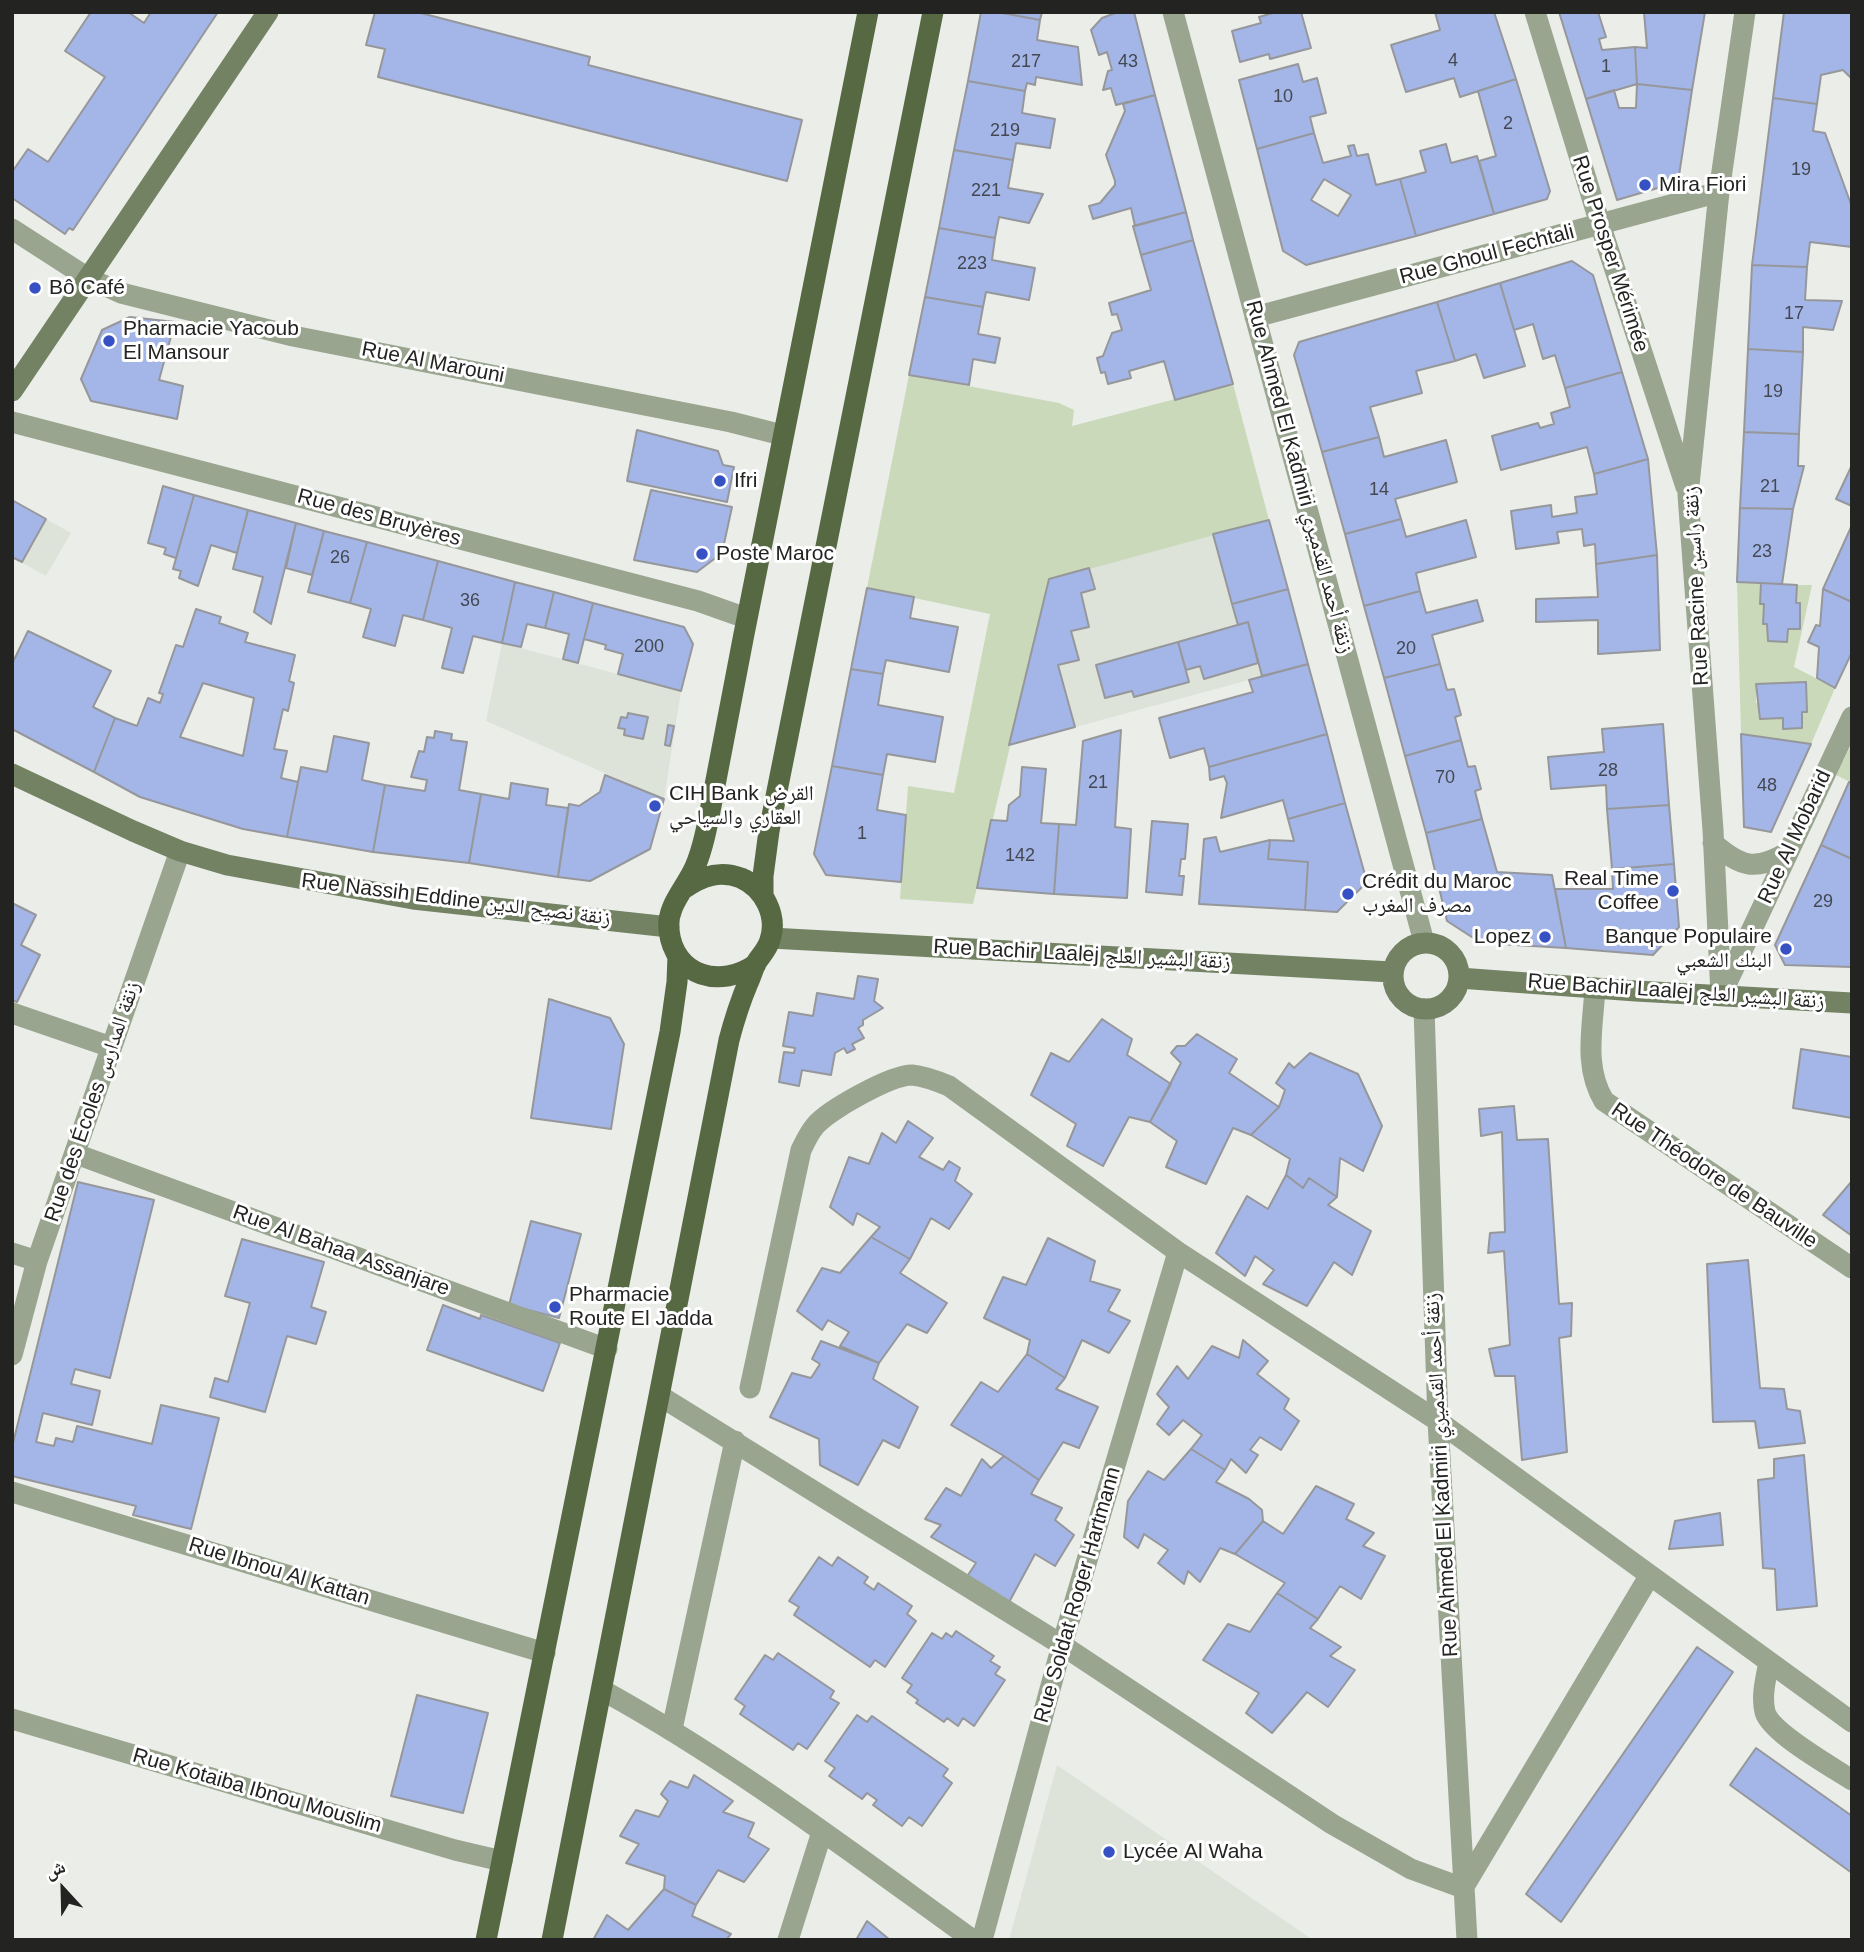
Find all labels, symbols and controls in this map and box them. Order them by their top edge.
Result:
house number: 4 [1448,50,1458,72]
house number: 217 [1011,51,1041,73]
house number: 43 [1118,51,1138,73]
house number: 1 [1601,56,1611,78]
house number: 10 [1273,86,1293,108]
house number: 2 [1503,113,1513,135]
house number: 219 [990,120,1020,142]
street label: Rue Prosper Mérimée [1566,152,1654,356]
house number: 19 [1791,159,1811,181]
place label: Mira Fiori [1659,172,1746,198]
marker: Mira Fiori [1637,177,1653,193]
house number: 221 [971,180,1001,202]
street label: Rue Ghoul Fechtali [1397,220,1577,290]
house number: 223 [957,253,987,275]
place label: Bô Café [49,275,125,301]
marker: Bô Café [27,280,43,296]
street label: Rue Ahmed El Kadmiri زنقة أحمد القدميري [1240,298,1358,656]
house number: 17 [1784,303,1804,325]
place label: Pharmacie Yacoub El Mansour [123,316,299,366]
marker: Pharmacie Yacoub El Mansour [101,333,117,349]
street label: Rue Al Marouni [360,337,506,389]
house number: 19 [1763,381,1783,403]
place label: Ifri [734,468,757,494]
marker: Ifri [712,473,728,489]
house number: 21 [1760,476,1780,498]
house number: 14 [1369,479,1389,501]
street label: Rue des Bruyères [295,484,463,552]
street label: Rue Racine زنقة راسين [1679,486,1715,686]
place label: Poste Maroc [716,541,834,567]
house number: 23 [1752,541,1772,563]
marker: Poste Maroc [694,546,710,562]
house number: 26 [330,547,350,569]
house number: 36 [460,590,480,612]
house number: 200 [634,636,664,658]
house number: 20 [1396,638,1416,660]
house number: 28 [1598,760,1618,782]
street label: Rue Al Mobarid [1753,766,1837,908]
house number: 70 [1435,767,1455,789]
house number: 21 [1088,772,1108,794]
house number: 48 [1757,775,1777,797]
place label: CIH Bank القرض العقاري والسياحي [669,781,814,831]
marker: CIH Bank القرض العقاري والسياحي [647,798,663,814]
house number: 1 [857,823,867,845]
house number: 142 [1005,845,1035,867]
place label: Real Time Coffee [1564,866,1659,916]
street label: Rue Nassih Eddine زنقة نصيح الدين [300,869,612,931]
place label: Crédit du Maroc مصرف المغرب [1362,869,1511,919]
marker: Real Time Coffee [1665,883,1681,899]
marker: Crédit du Maroc مصرف المغرب [1340,886,1356,902]
house number: 29 [1813,891,1833,913]
place label: Lopez [1474,924,1531,950]
place label: Banque Populaire البنك الشعبي [1605,924,1772,974]
marker: Lopez [1537,929,1553,945]
street label: Rue Bachir Laalej زنقة البشير العلج [933,935,1231,975]
marker: Banque Populaire البنك الشعبي [1778,941,1794,957]
street label: Rue Bachir Laalej زنقة البشير العلج [1527,969,1825,1015]
street label: Rue des Écoles زنقة المدارس [40,978,146,1226]
street label: Rue Théodore de Bauville [1606,1098,1822,1254]
street label: Rue Al Bahaa Assanjare [229,1200,453,1302]
place label: Pharmacie Route El Jadda [569,1282,713,1332]
street label: Rue Ahmed El Kadmiri زنقة أحمد القدميري [1420,1292,1464,1658]
marker: Pharmacie Route El Jadda [547,1299,563,1315]
street label: Rue Soldat Roger Hartmann [1029,1464,1127,1726]
street label: Rue Ibnou Al Kattan [185,1532,373,1612]
street label: Rue Kotaiba Ibnou Mouslim [130,1743,384,1839]
place label: Lycée Al Waha [1123,1839,1263,1865]
marker: Lycée Al Waha [1101,1844,1117,1860]
north arrow [28,1854,98,1924]
text: ش [42,1856,68,1883]

